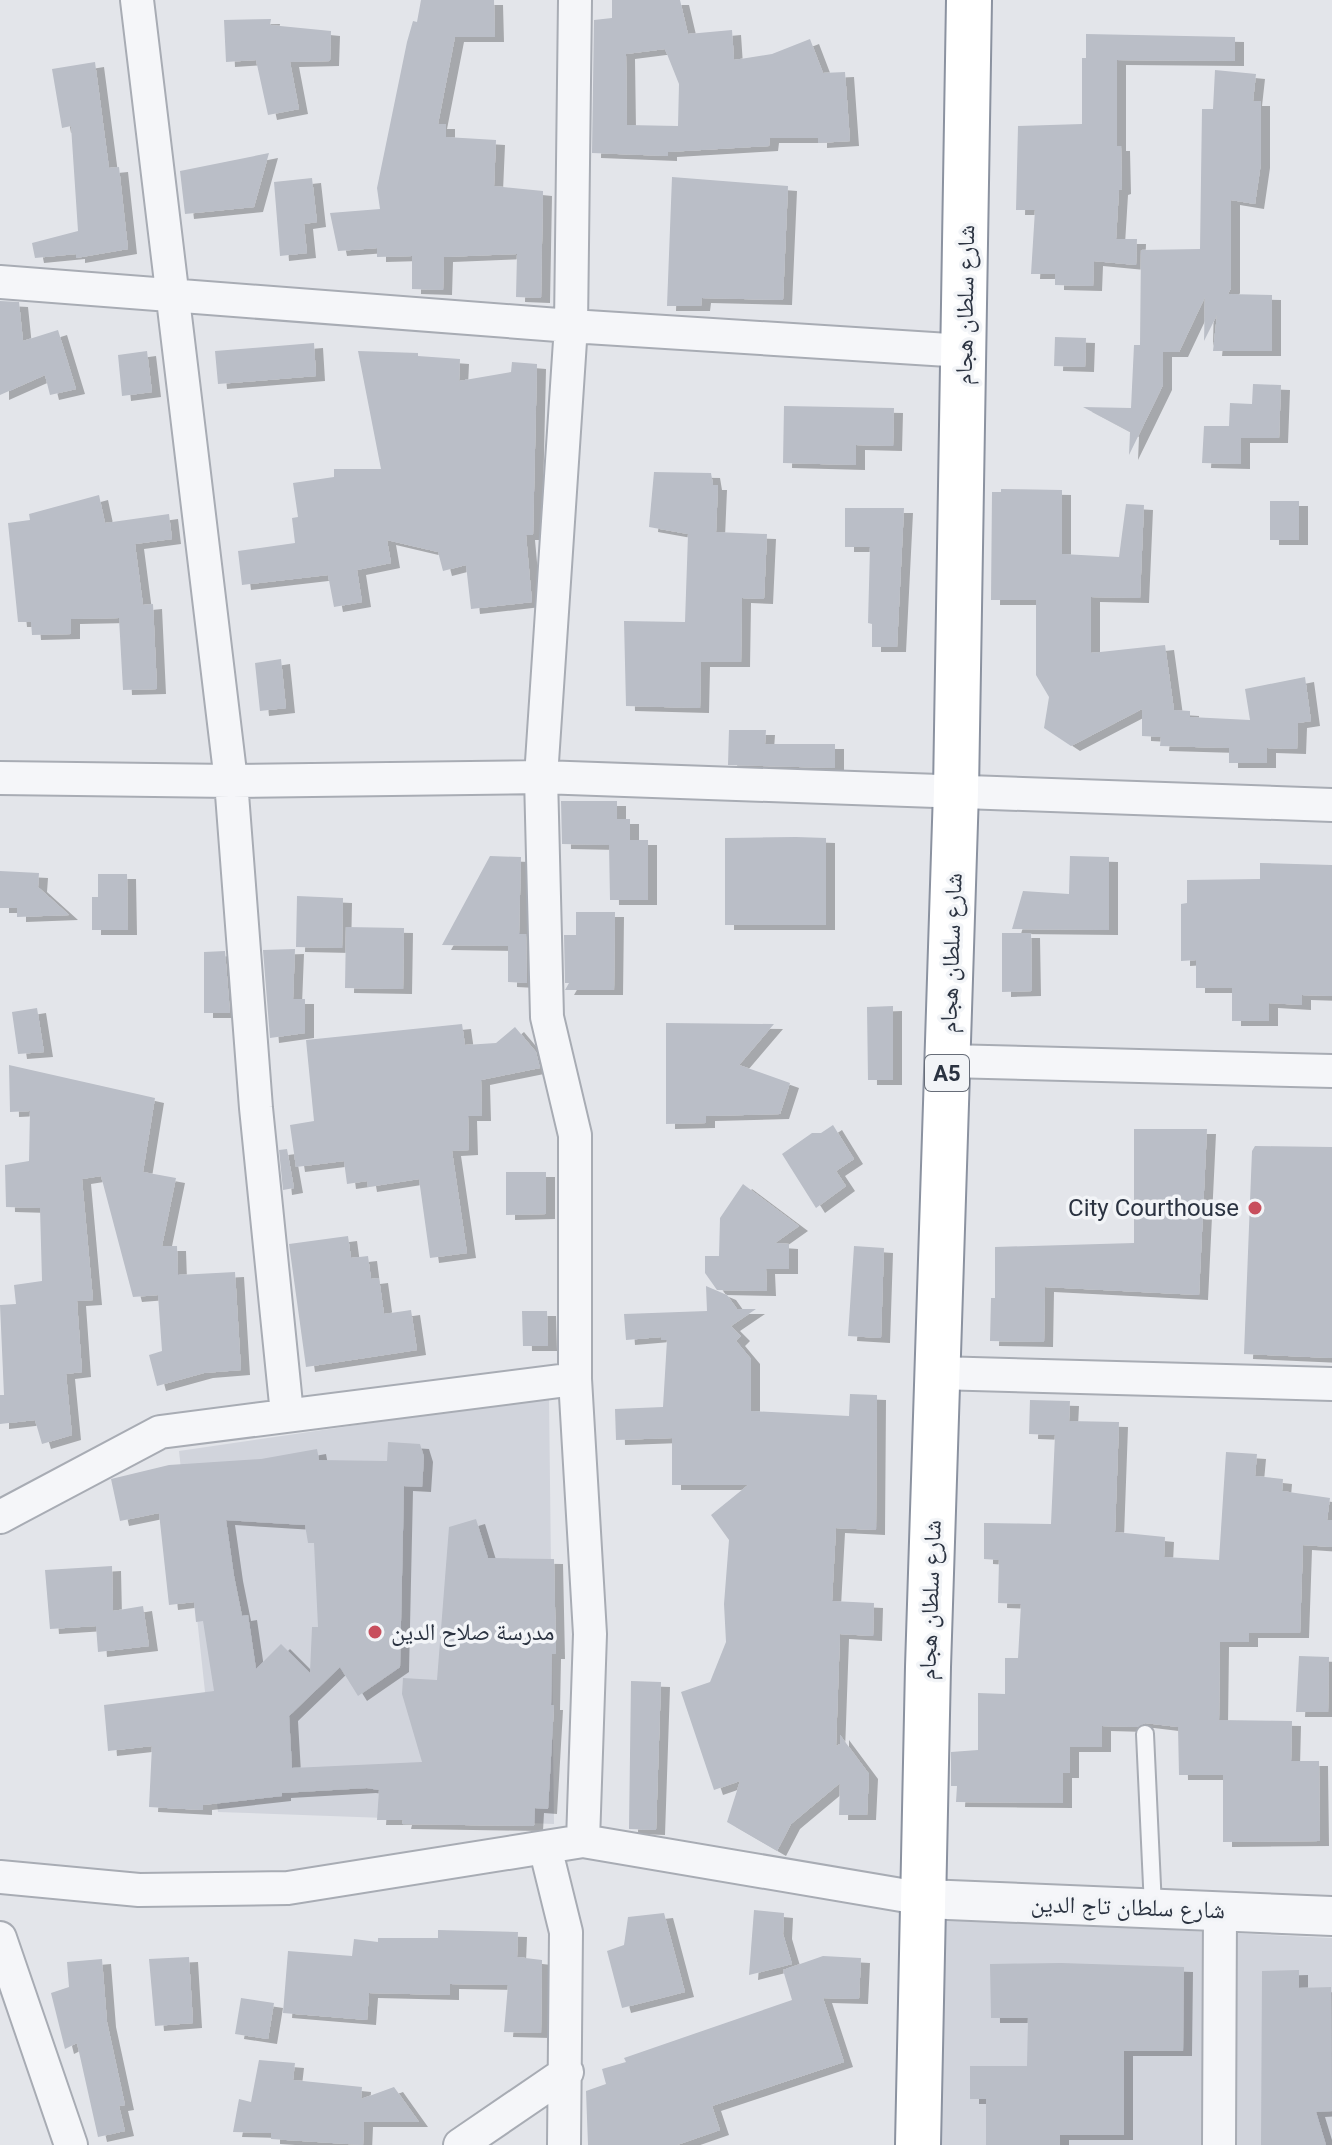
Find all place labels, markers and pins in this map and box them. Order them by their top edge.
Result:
place label: City Courthouse [1068,1194,1239,1222]
marker: City Courthouse [1246,1199,1264,1217]
place label: مدرسة صلاح الدين [391,1618,554,1647]
marker: مدرسة صلاح الدين [366,1623,384,1641]

